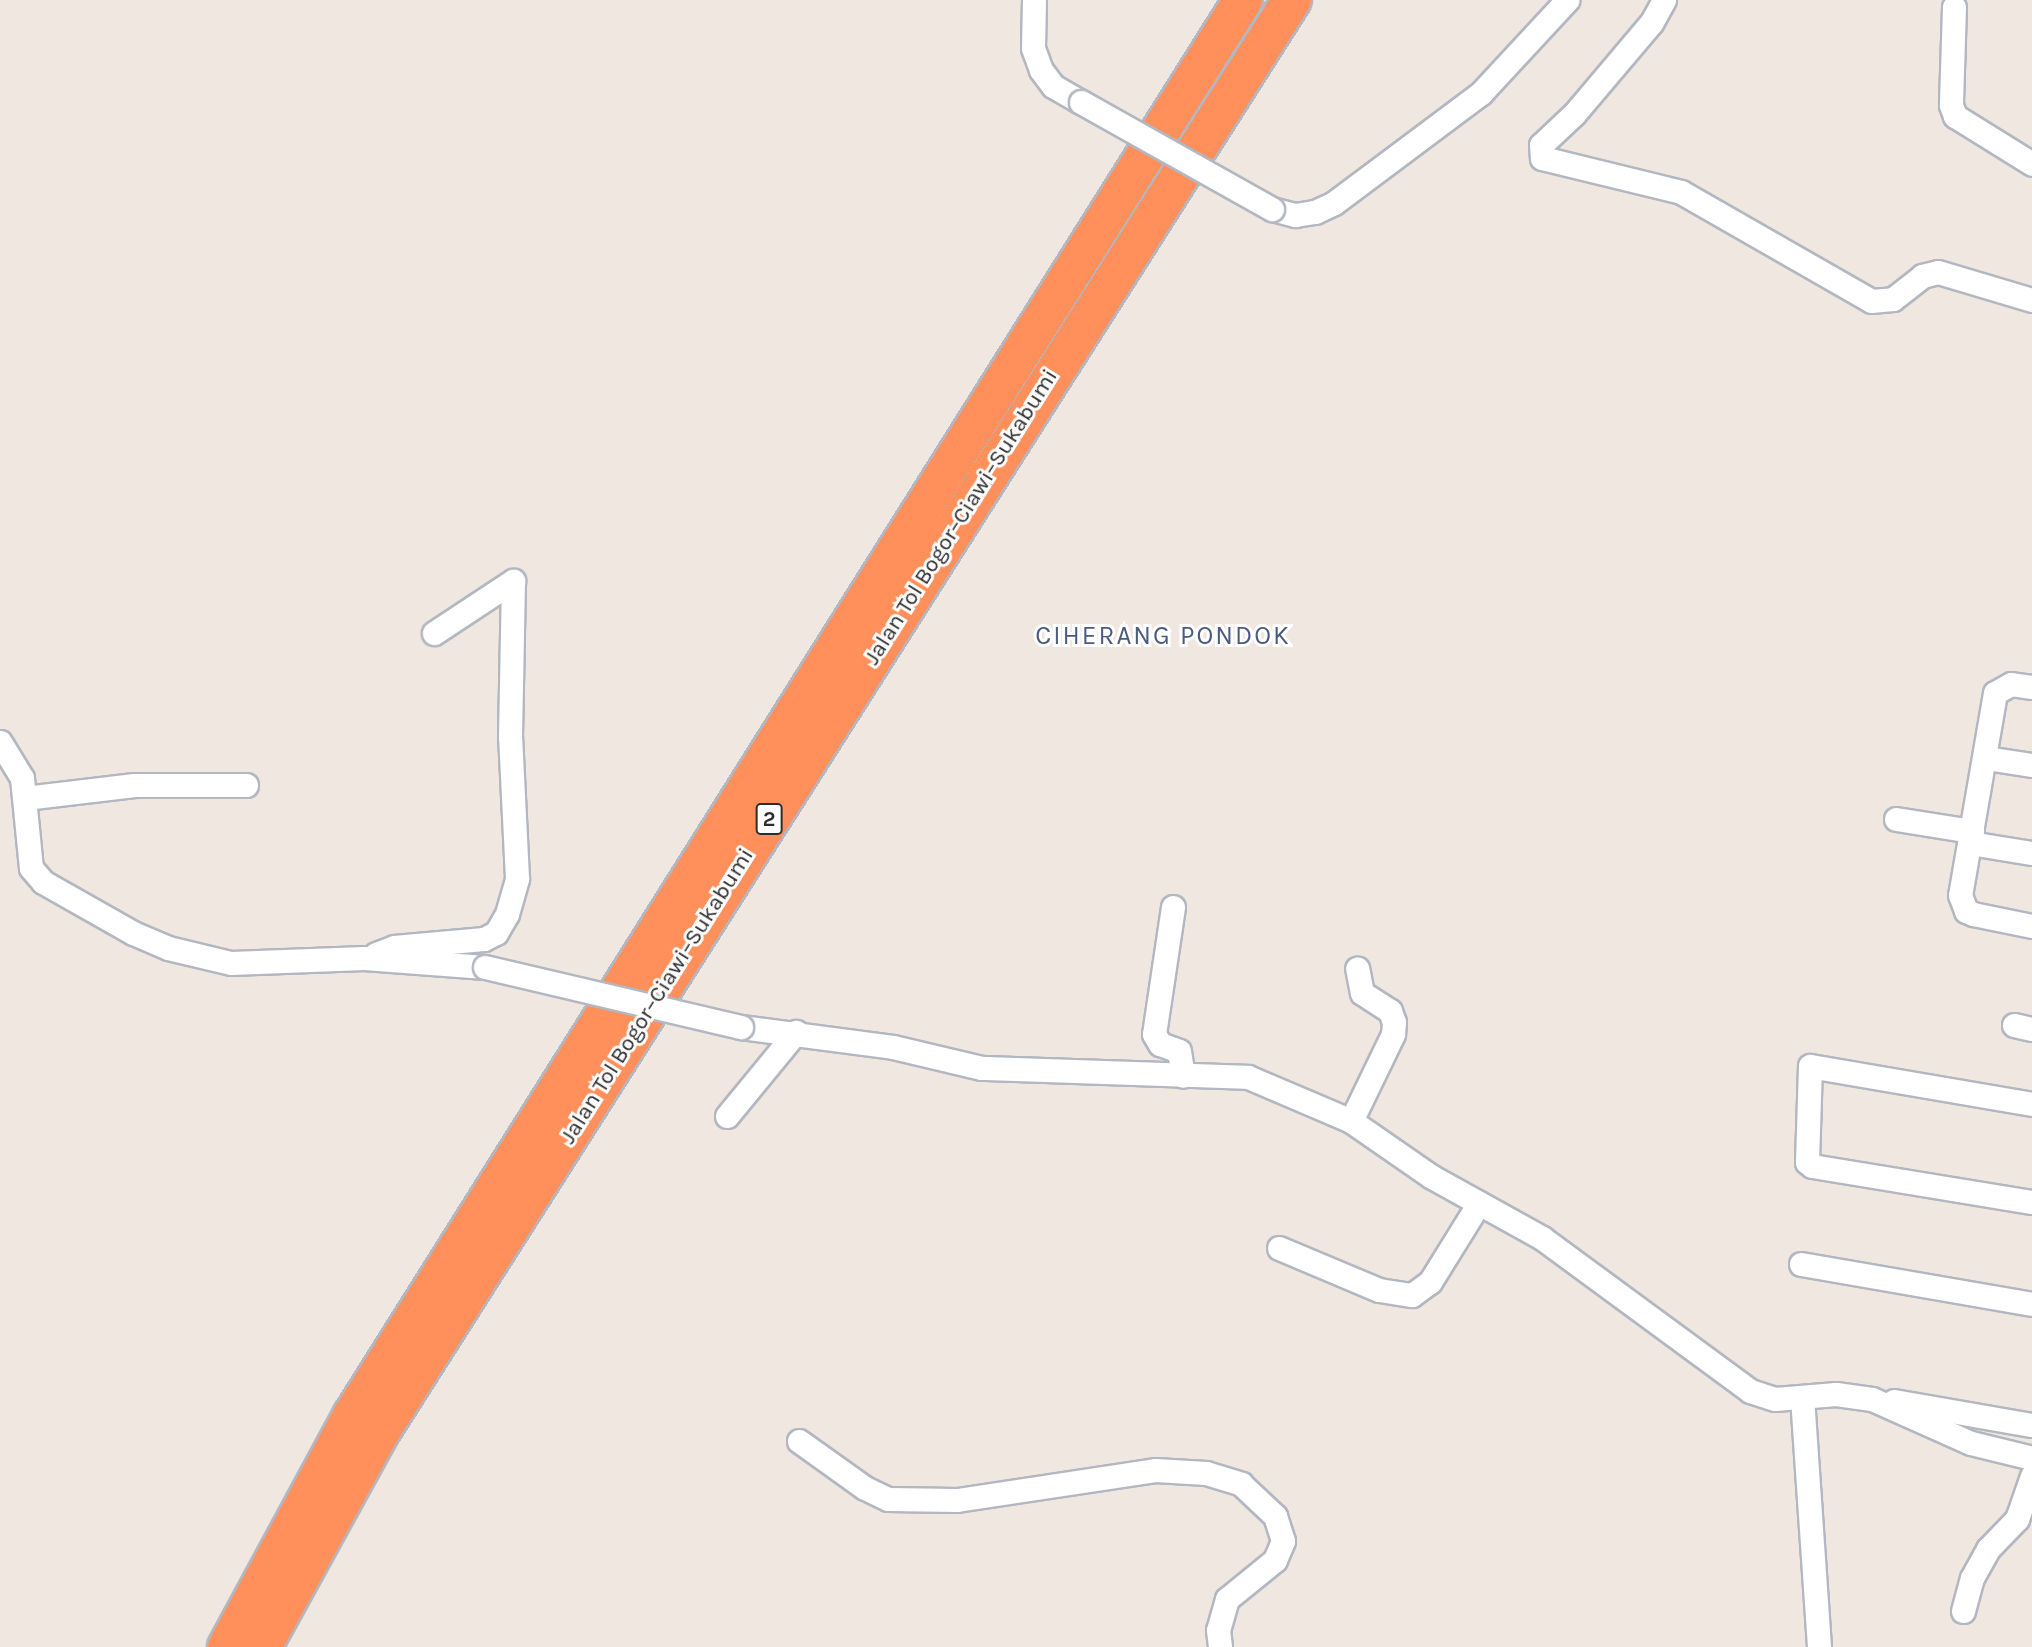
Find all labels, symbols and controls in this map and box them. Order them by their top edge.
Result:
street label: Jalan Tol Bogor–Ciawi–Sukabumi [858,364,1064,670]
district label: CIHERANG PONDOK [1037,620,1289,652]
road number: 2 [755,802,783,836]
street label: Jalan Tol Bogor–Ciawi–Sukabumi [554,843,760,1149]

